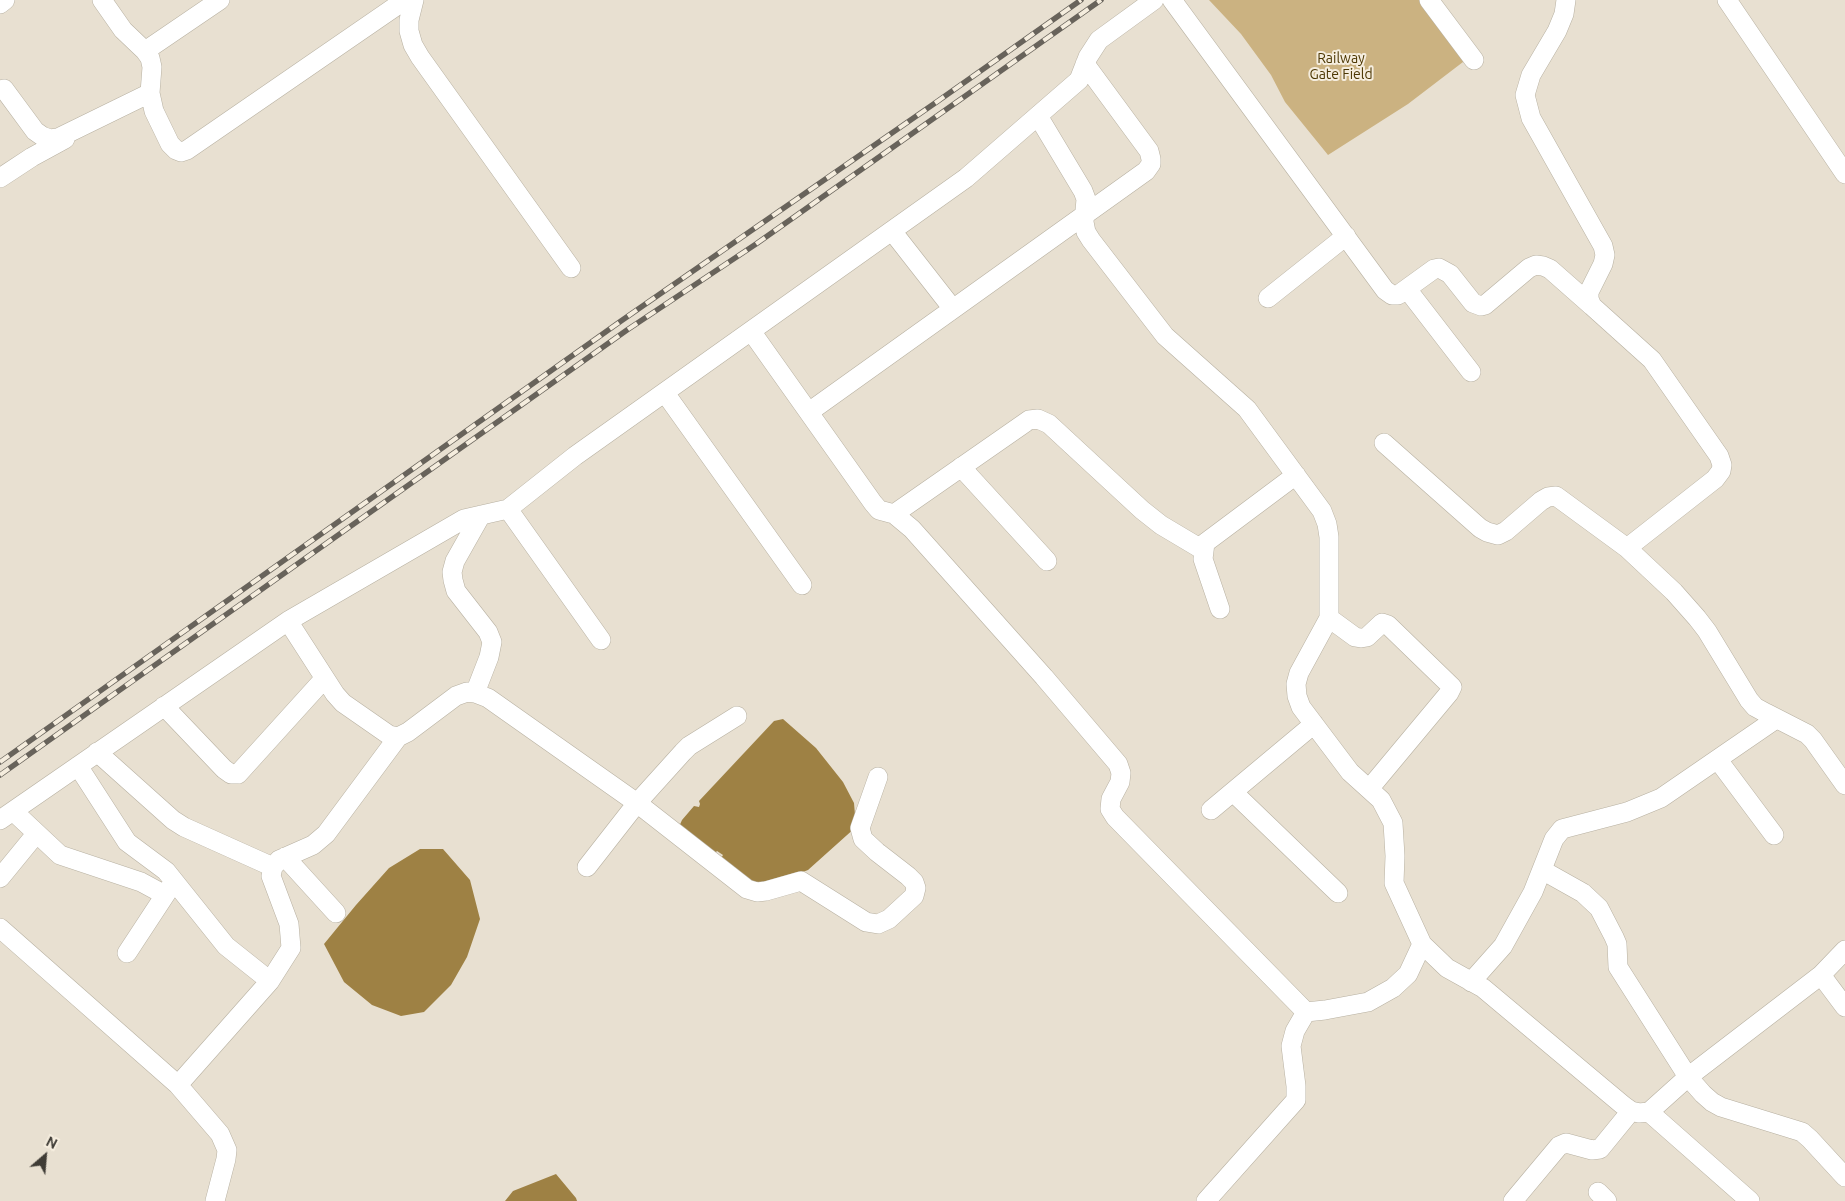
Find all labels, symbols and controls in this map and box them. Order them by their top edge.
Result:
park label: Railway Gate Field [1309,50,1373,82]
north arrow [20,1131,70,1181]
text: N [44,1133,60,1152]

